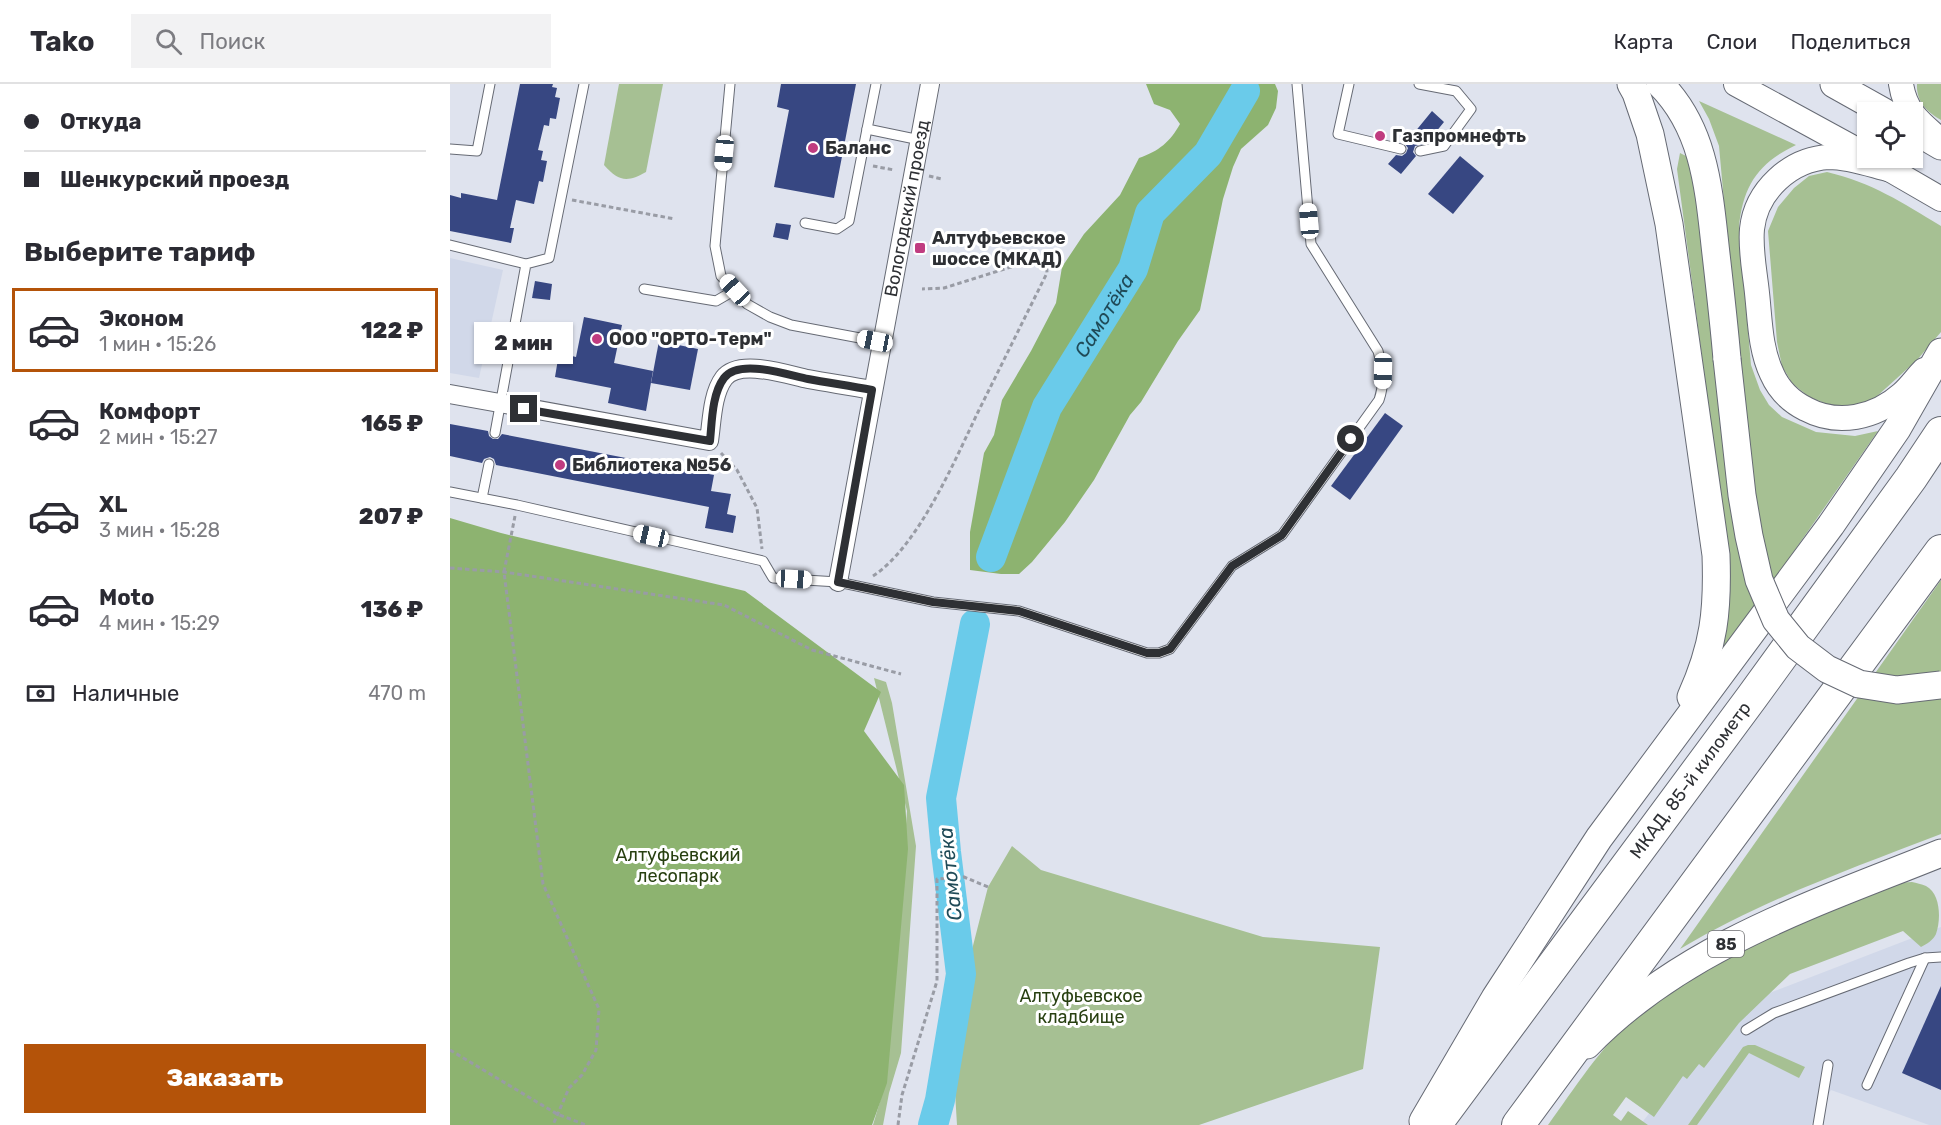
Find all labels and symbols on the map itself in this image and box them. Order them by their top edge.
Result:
street label: Вологодский проезд [880,118,934,299]
place label: Газпромнефть [1392,125,1526,147]
marker: Газпромнефть [1373,129,1387,143]
car [713,134,735,172]
place label: Баланс [825,137,892,159]
marker: Баланс [806,141,820,155]
car [1298,202,1320,240]
place label: Алтуфьевское шоссе (МКАД) [932,227,1066,270]
marker: Алтуфьевское шоссе (МКАД) [913,241,927,255]
water label: Самотёка [1069,269,1139,362]
car [716,271,754,309]
callout: 2 мин [475,322,574,364]
place label: ООО "ОРТО-Терм" [609,328,772,350]
car [856,329,894,353]
marker: ООО "ОРТО-Терм" [590,332,604,346]
car [1374,353,1392,389]
route end [510,395,537,422]
route start [1337,425,1364,452]
place label: Библиотека №56 [572,454,732,476]
marker: Библиотека №56 [553,458,567,472]
car [631,523,671,549]
car [776,569,812,589]
street label: МКАД, 85-й километр [1625,698,1756,863]
water label: Самотёка [933,826,967,922]
park label: Алтуфьевский лесопарк [615,844,741,887]
road number: 85 [1708,931,1744,957]
park label: Алтуфьевское кладбище [1019,985,1143,1028]

